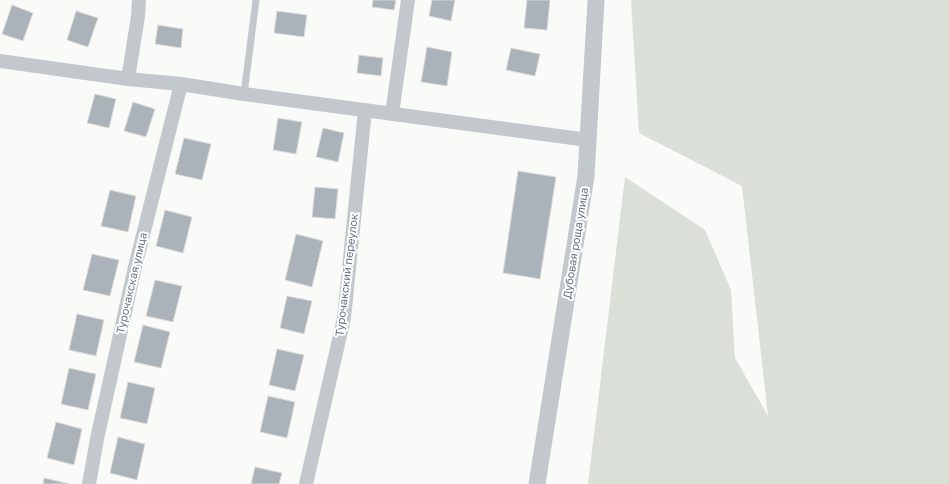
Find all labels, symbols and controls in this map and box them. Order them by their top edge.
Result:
street label: Дубовая роща улица [561,186,591,300]
street label: Турочакский переулок [333,213,361,337]
street label: Турочакская улица [114,231,150,335]

